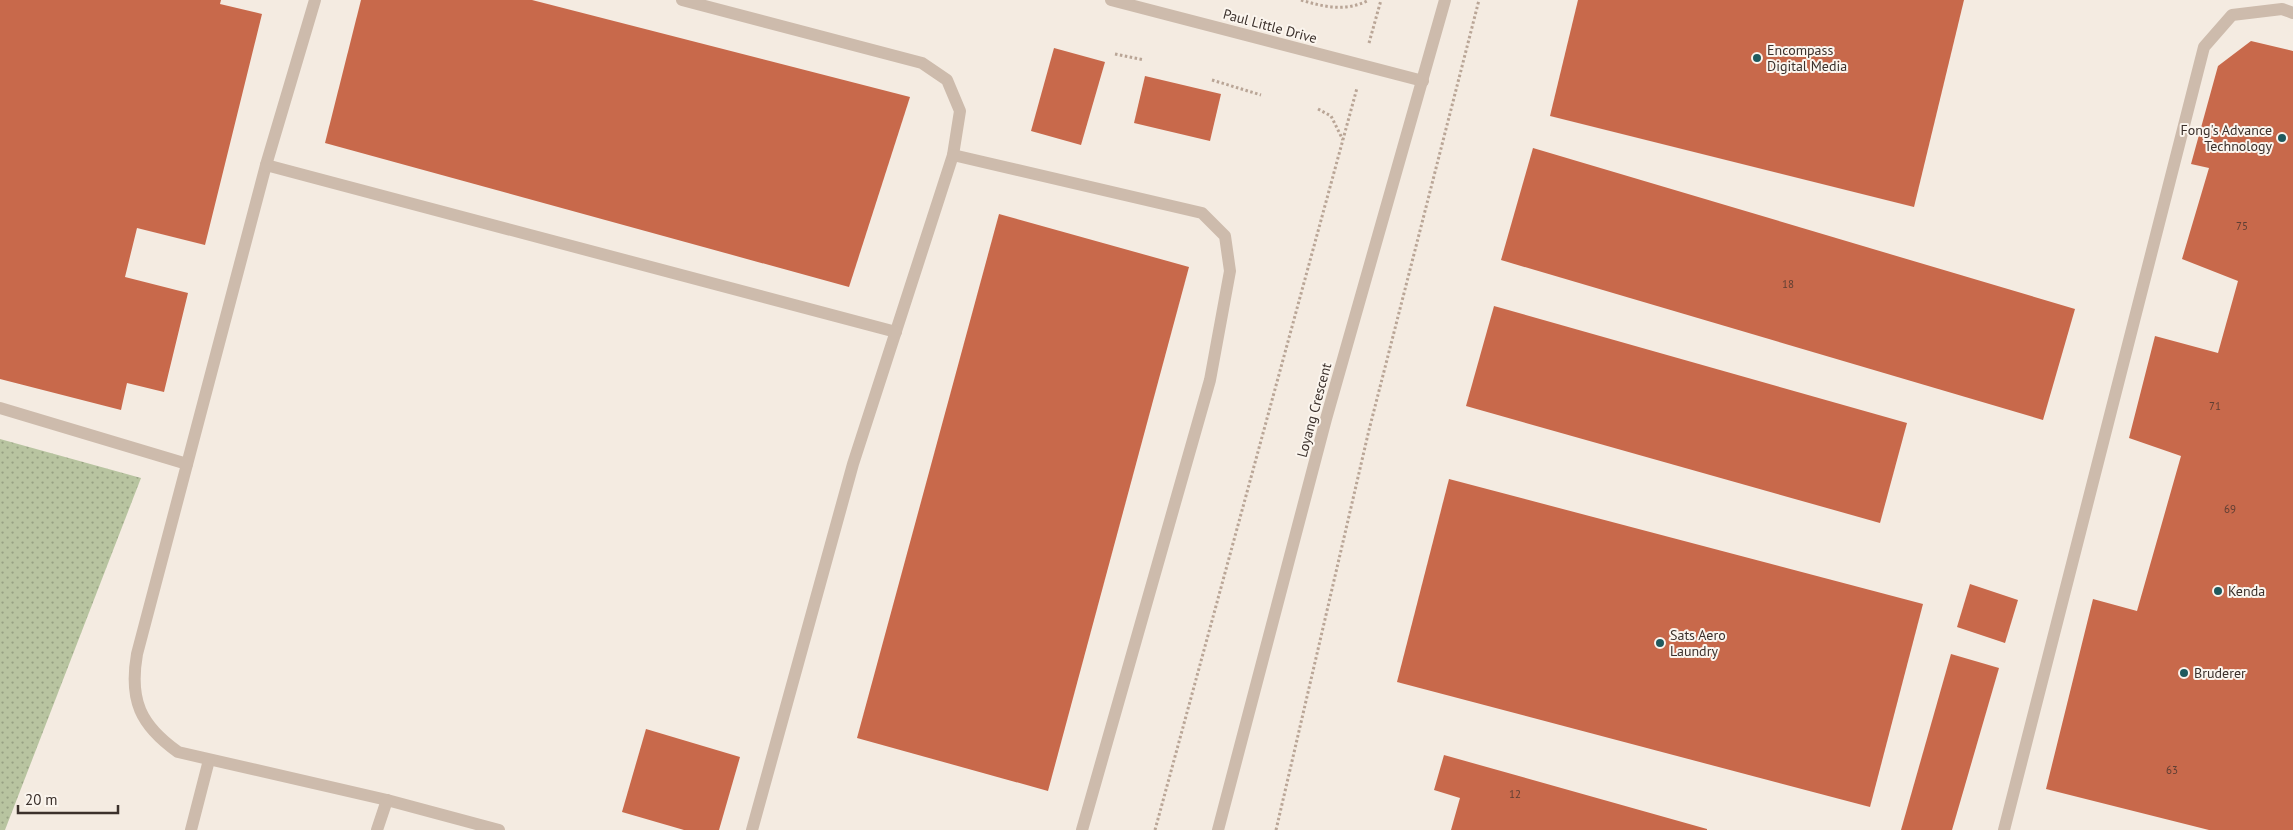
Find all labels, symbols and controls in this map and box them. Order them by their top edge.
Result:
street label: Paul Little Drive [1221,5,1319,47]
place label: Encompass Digital Media [1767,41,1847,75]
marker: Encompass Digital Media [1751,52,1763,64]
place label: Fong's Advance Technology [2181,121,2272,155]
marker: Fong's Advance Technology [2276,132,2288,144]
house number: 75 [2236,219,2248,233]
house number: 18 [1782,277,1794,291]
street label: Loyang Crescent [1293,361,1335,459]
house number: 71 [2209,399,2221,413]
house number: 69 [2224,502,2236,516]
place label: Kenda [2228,582,2265,600]
marker: Kenda [2212,585,2224,597]
place label: Sats Aero Laundry [1670,626,1726,660]
marker: Sats Aero Laundry [1654,637,1666,649]
place label: Bruderer [2194,664,2246,682]
marker: Bruderer [2178,667,2190,679]
house number: 63 [2166,763,2178,777]
scale bar [18,782,118,814]
house number: 12 [1509,787,1521,801]
text: 20 m [25,790,58,809]

